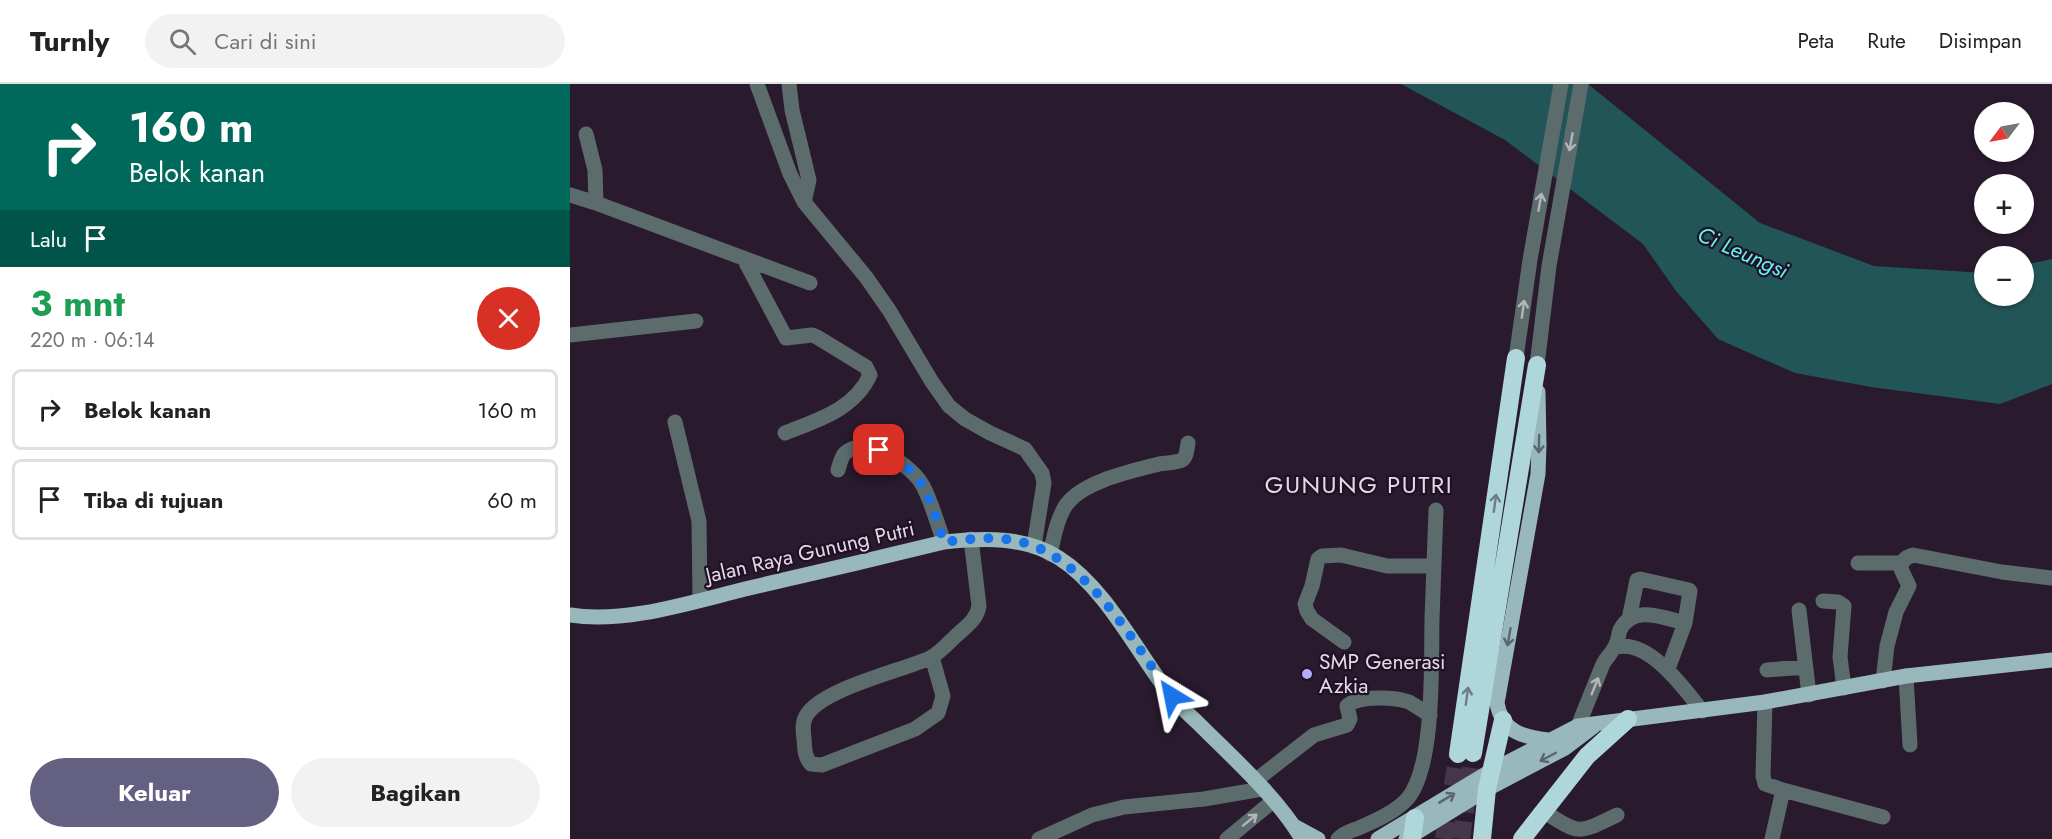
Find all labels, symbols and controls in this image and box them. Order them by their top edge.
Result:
search box [145,14,565,68]
text: Turnly [30,21,109,62]
icon: search [166,25,199,58]
text: Cari di sini [214,25,317,57]
text: Peta [1797,26,1834,56]
text: Rute [1867,26,1906,56]
text: Disimpan [1939,26,2022,56]
text: 160 m [129,97,253,158]
north arrow [1974,102,2034,162]
map controls [1974,102,2034,306]
icon: right [30,108,108,186]
one-way arrow [1565,131,1576,151]
text: Belok kanan [129,153,265,192]
button: + [1974,174,2034,234]
one-way arrow [1535,193,1546,212]
water label: Ci Leungsi [1693,218,1794,286]
icon: arrive [79,222,112,255]
text: Lalu [30,223,67,255]
button: − [1974,246,2034,306]
text: 3 mnt [30,277,125,329]
button: close [477,287,540,350]
one-way arrow [1518,299,1529,319]
text: 220 m · 06:14 [30,326,155,355]
icon: right [33,393,66,426]
text: Belok kanan [84,394,211,426]
text: 160 m [477,394,537,426]
pin [853,424,904,475]
icon: arrive [862,433,895,466]
one-way arrow [1533,434,1545,454]
district label: GUNUNG PUTRI [1265,467,1453,502]
icon: arrive [33,483,66,516]
text: Tiba di tujuan [84,484,223,516]
text: 60 m [487,484,537,516]
one-way arrow [1490,494,1501,514]
street label: Jalan Raya Gunung Putri [700,513,917,591]
one-way arrow [1503,626,1514,646]
place label: SMP Generasi Azkia [1319,647,1445,701]
position arrow [1140,664,1204,728]
marker: SMP Generasi Azkia [1300,667,1314,681]
one-way arrow [1590,677,1601,696]
one-way arrow [1461,687,1472,707]
one-way arrow [1540,751,1557,763]
button: Keluar [30,758,279,827]
button: Bagikan [291,758,540,827]
one-way arrow [1438,792,1455,804]
one-way arrow [1242,813,1257,827]

